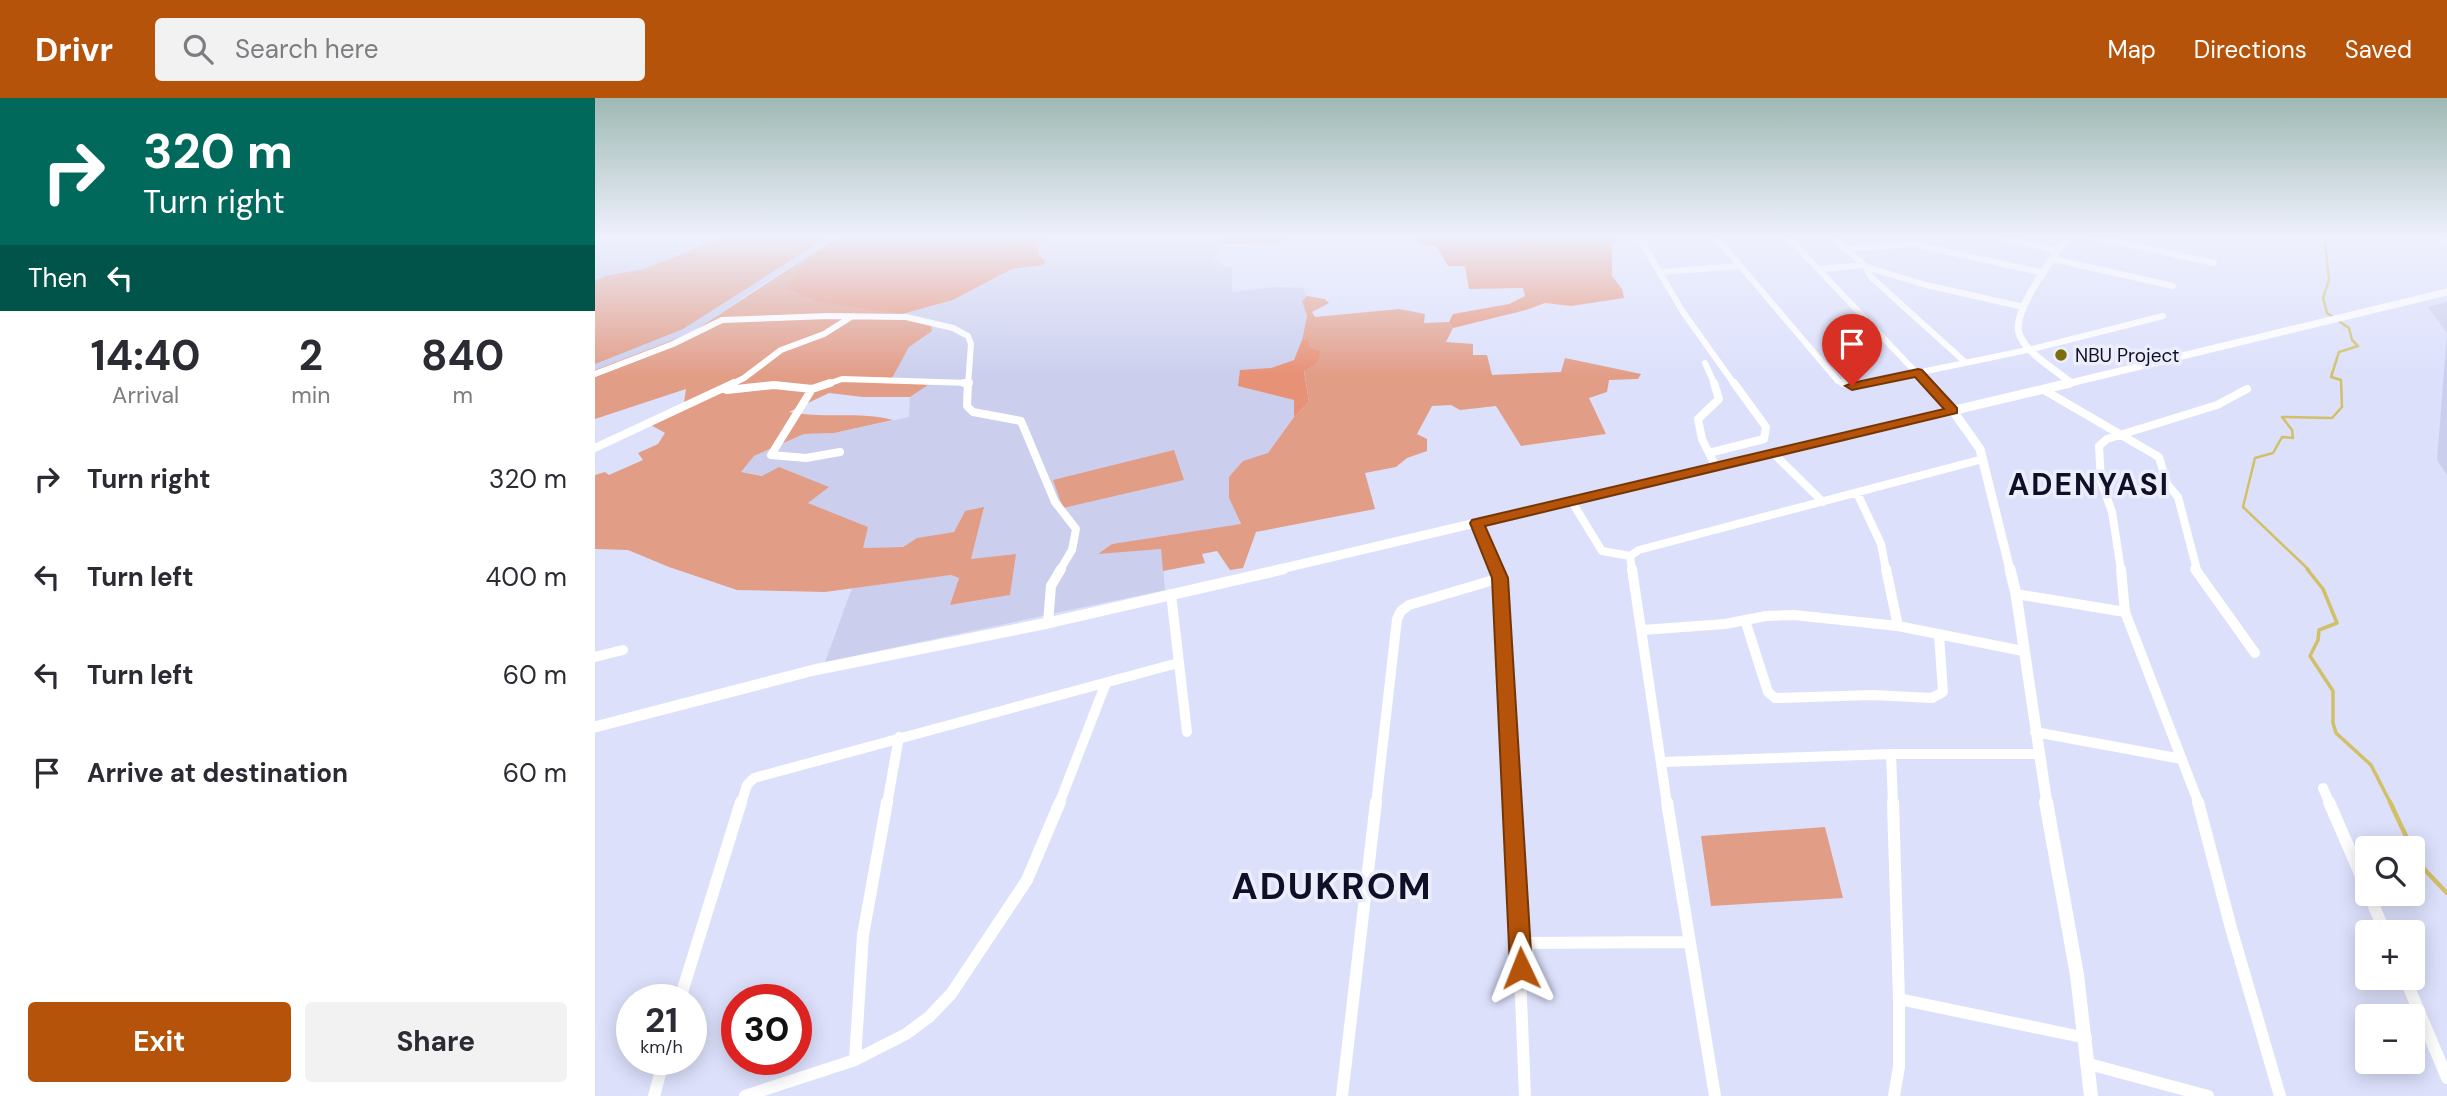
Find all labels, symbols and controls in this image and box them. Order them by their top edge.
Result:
search box [155,18,645,81]
text: Drivr [35,28,113,71]
icon: search [179,30,217,68]
text: Search here [235,32,378,66]
text: Map [2108,34,2156,65]
text: Directions [2194,34,2307,65]
text: Saved [2345,34,2412,65]
text: 320 m [143,119,293,183]
icon: right [28,126,119,217]
text: Turn right [143,181,285,223]
icon: left [101,259,139,297]
text: Then [28,261,87,295]
pin [1822,314,1882,386]
icon: arrive [1833,325,1871,363]
text: 14:40 [91,328,201,383]
text: 2 [299,328,323,383]
text: 840 [421,328,504,383]
place label: NBU Project [2075,343,2180,368]
marker: NBU Project [2053,347,2069,363]
text: Arrival [112,380,179,410]
text: min [291,380,330,410]
text: m [452,380,473,410]
icon: right [28,460,66,498]
text: Turn right [87,462,211,496]
text: 320 m [489,462,567,496]
district label: ADENYASI [2008,465,2170,504]
icon: left [28,558,66,596]
text: Turn left [87,560,194,594]
text: 400 m [486,560,567,594]
icon: left [28,656,66,694]
text: Turn left [87,658,194,692]
text: 60 m [503,658,567,692]
icon: arrive [28,754,66,792]
text: Arrive at destination [87,756,348,790]
text: 60 m [503,756,567,790]
map controls [2355,836,2425,1074]
button: search [2355,836,2425,906]
district label: ADUKROM [1231,862,1433,910]
button: + [2355,920,2425,990]
position arrow [1484,931,1558,1005]
speed limit sign: 30 [721,984,812,1075]
text: 21 [645,997,678,1043]
button: Exit [28,1002,291,1082]
button: Share [305,1002,567,1082]
button: − [2355,1004,2425,1074]
text: km/h [640,1035,683,1059]

